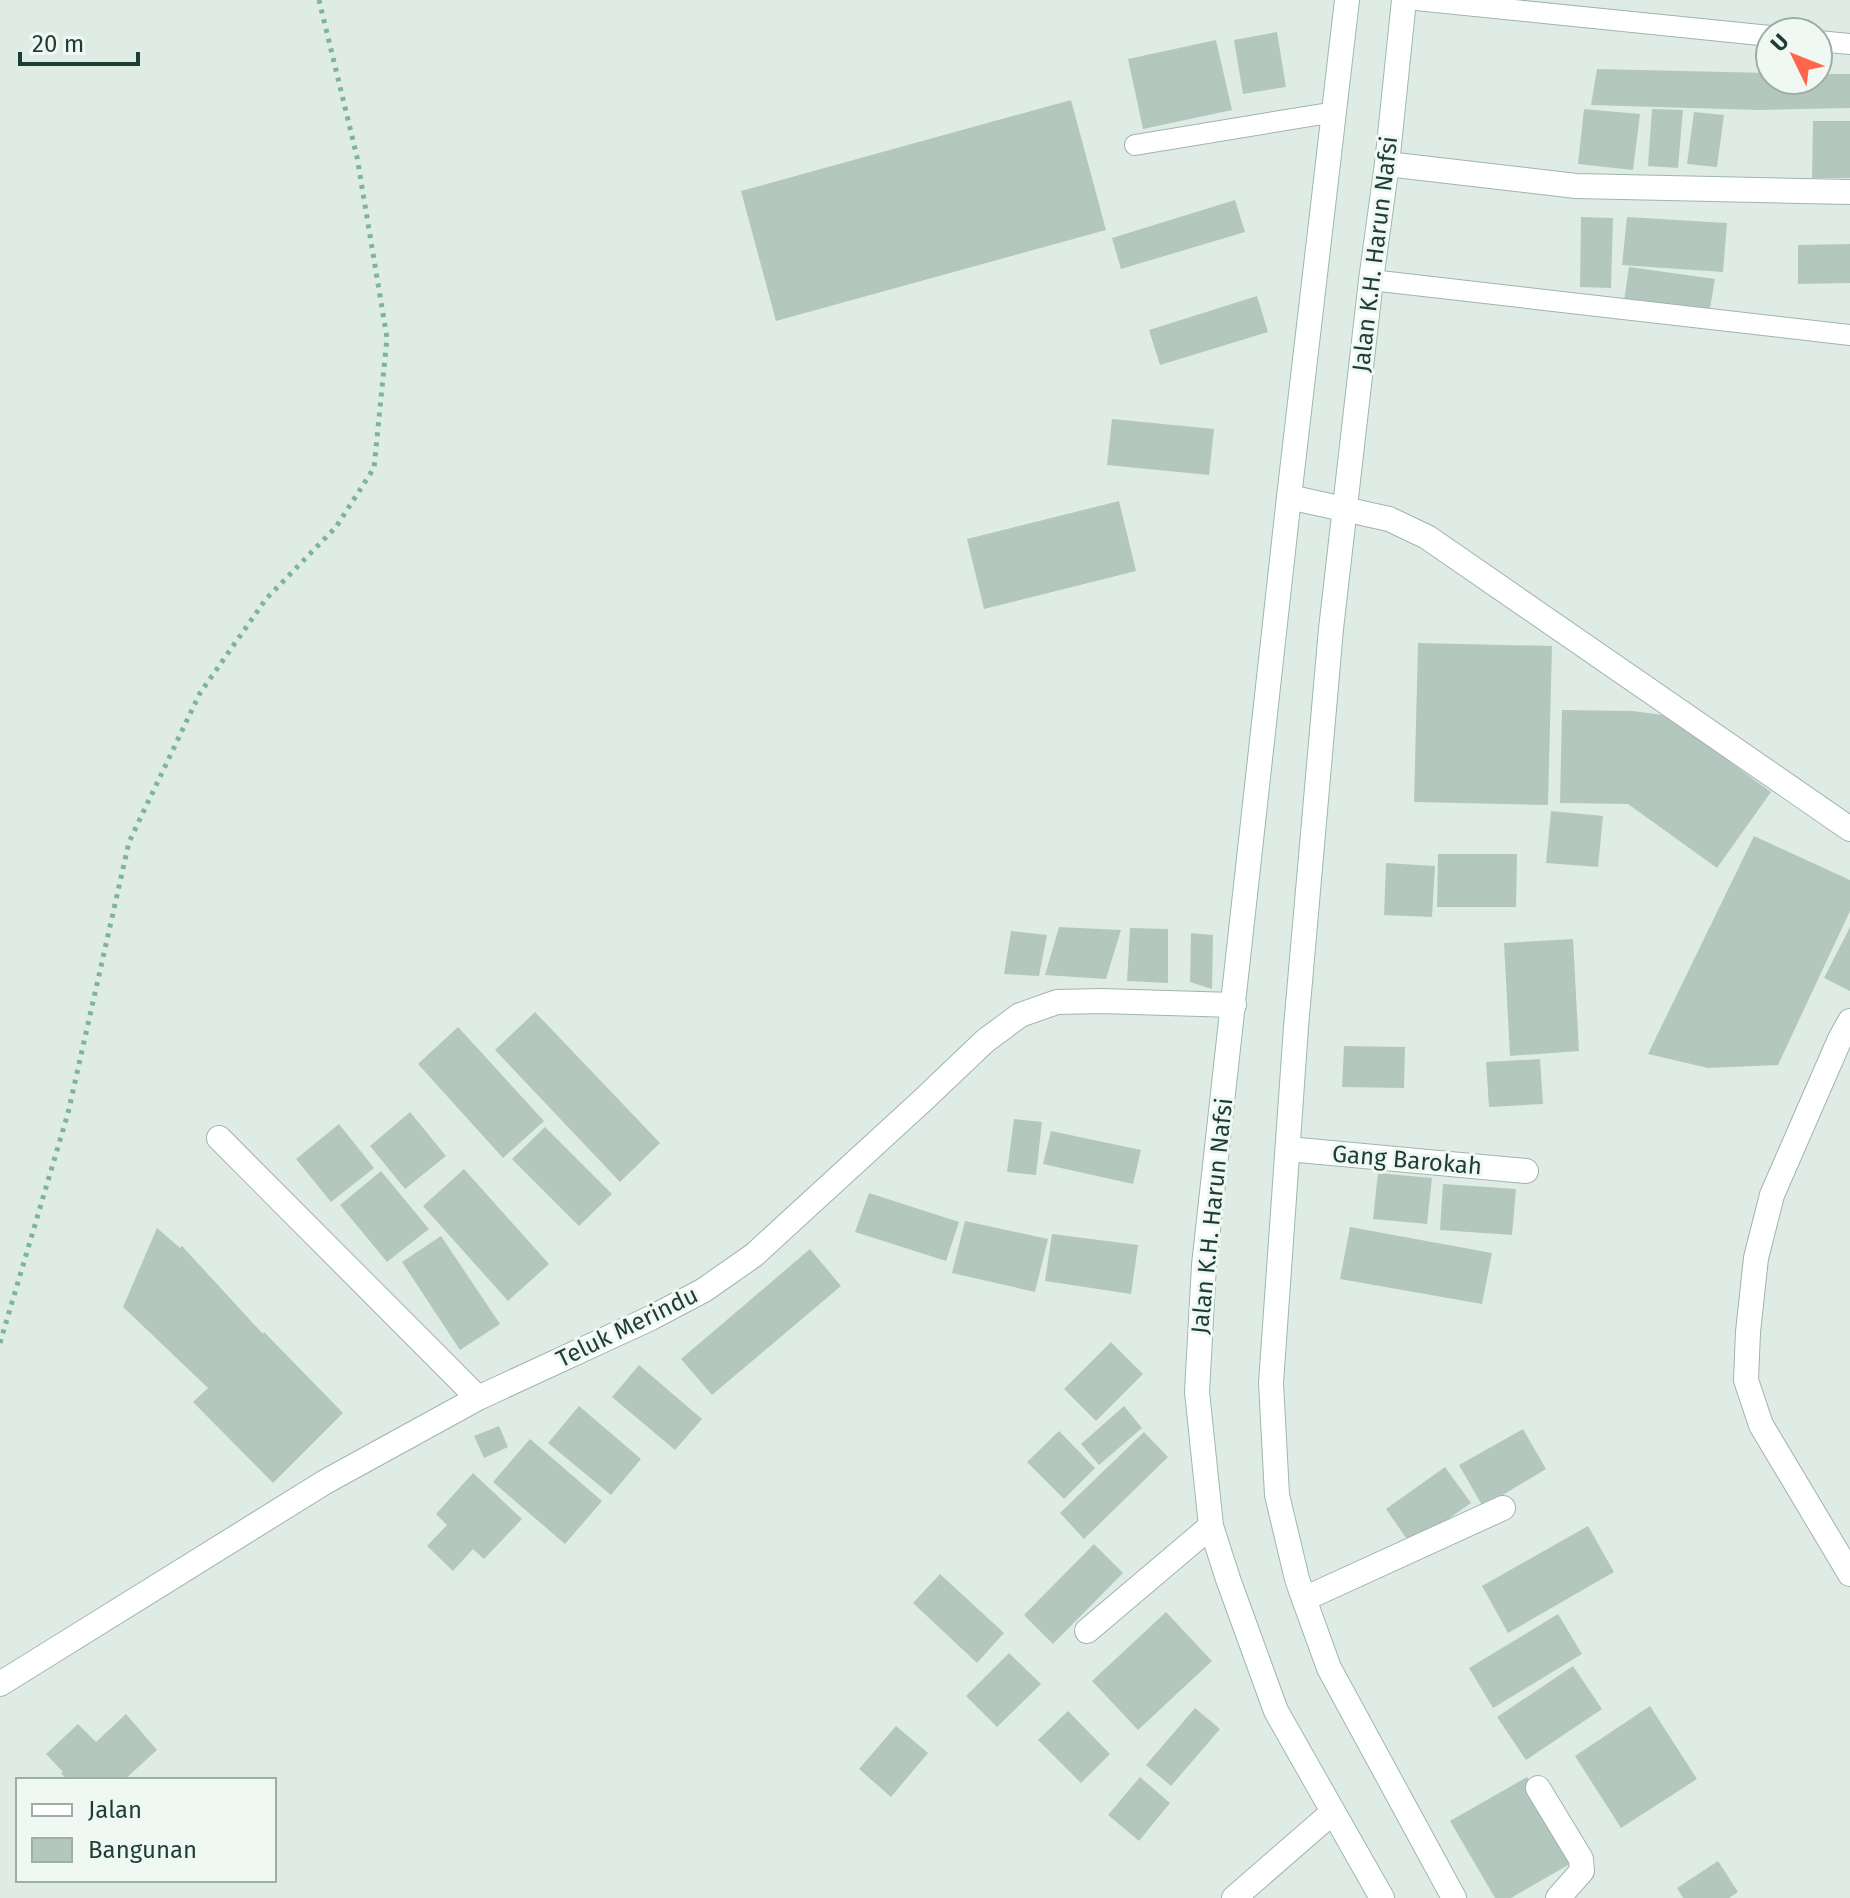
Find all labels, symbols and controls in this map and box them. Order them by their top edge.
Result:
scale bar [20,16,138,66]
north arrow [1754,16,1834,96]
text: U [1765,28,1794,57]
text: 20 m [32,30,84,58]
street label: Jalan K.H. Harun Nafsi [1347,135,1403,373]
street label: Jalan K.H. Harun Nafsi [1186,1097,1238,1335]
street label: Gang Barokah [1331,1140,1483,1180]
street label: Teluk Merindu [552,1281,702,1373]
legend [16,1778,276,1882]
text: Jalan [88,1796,142,1824]
text: Bangunan [88,1836,197,1864]

